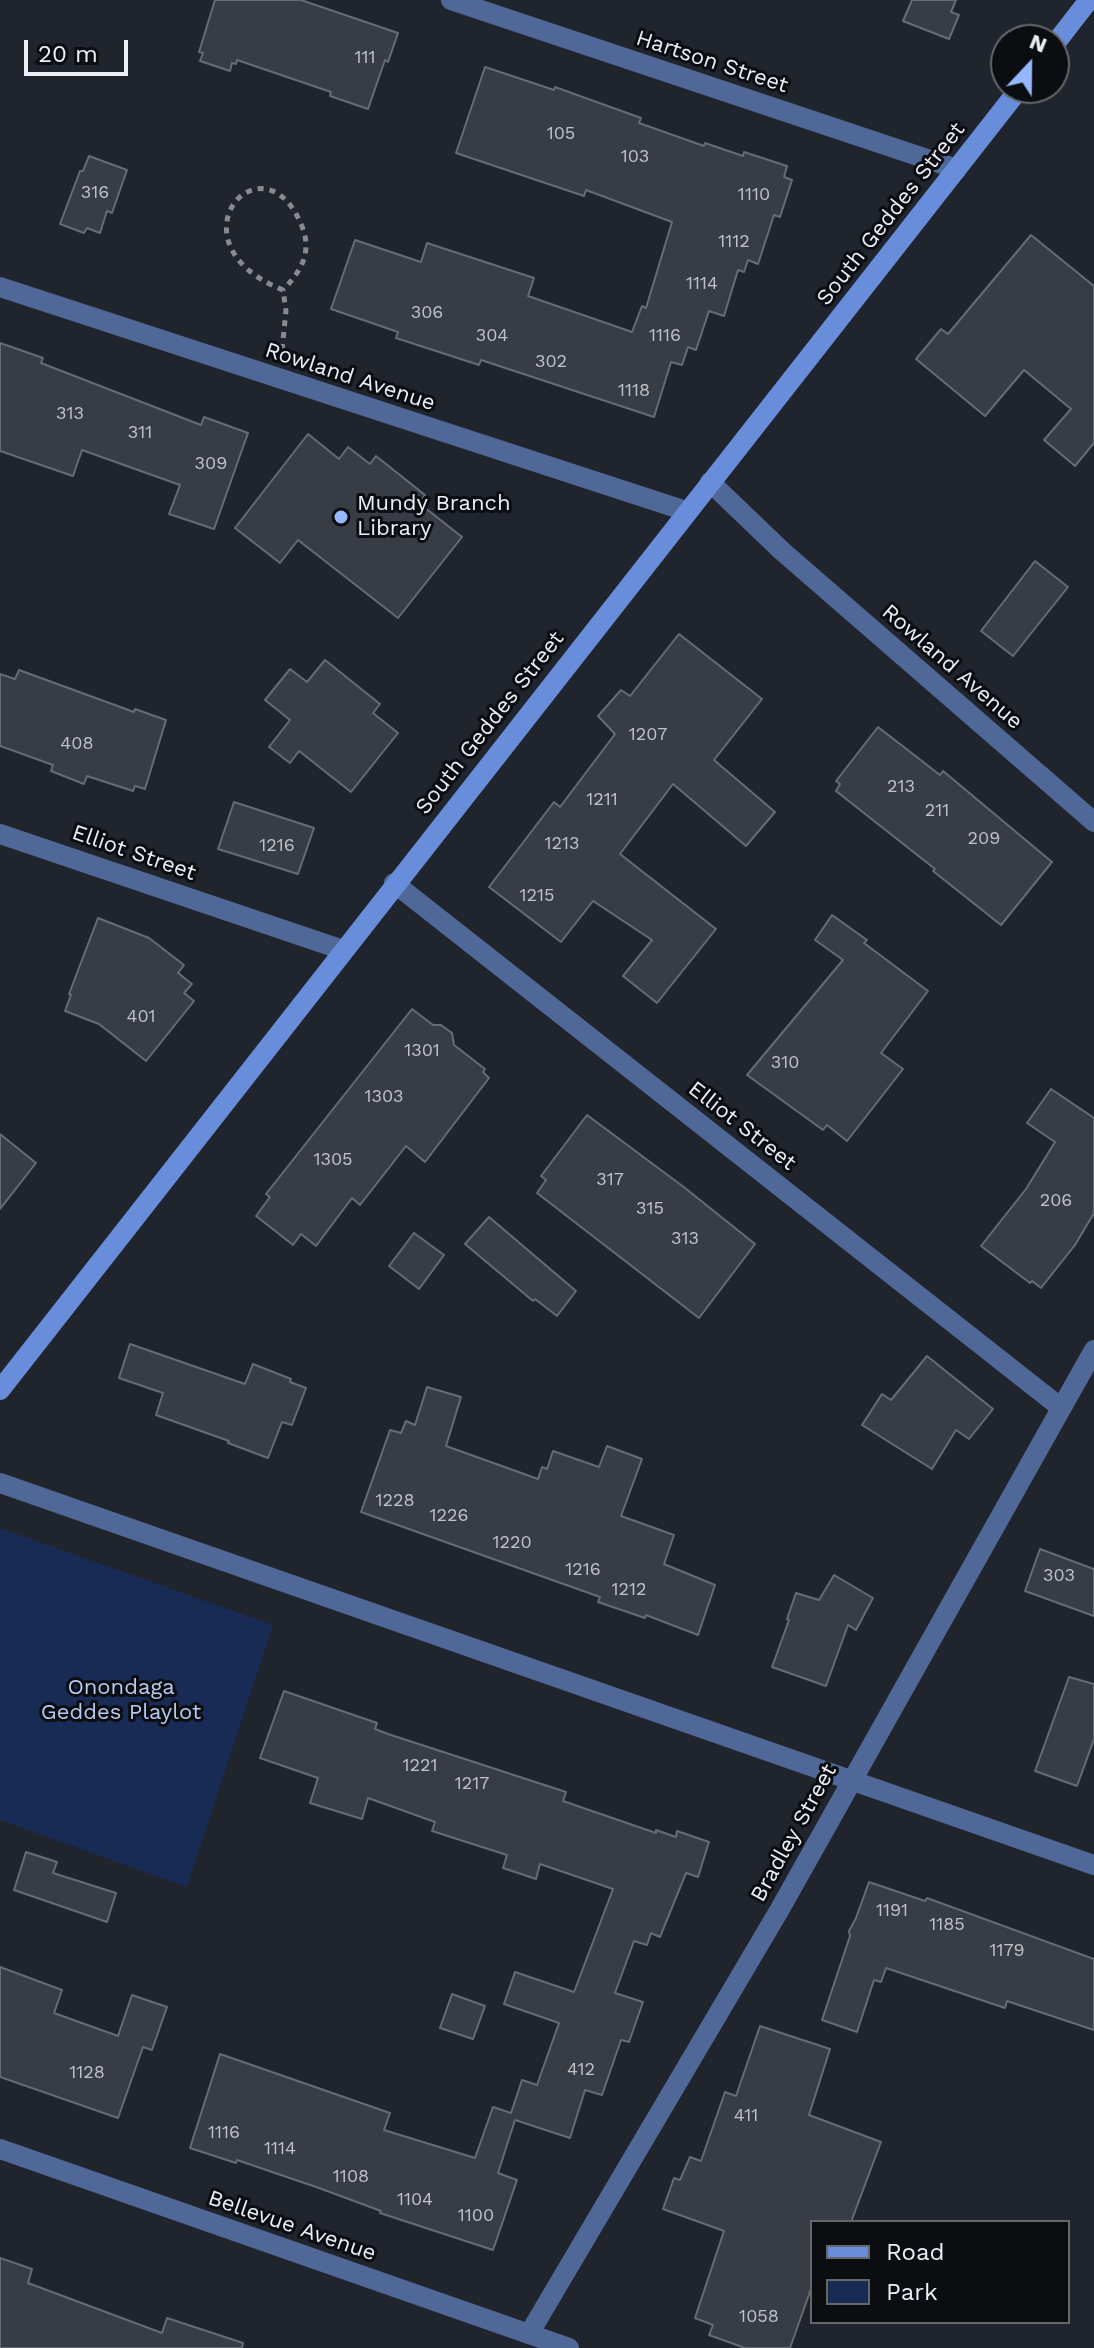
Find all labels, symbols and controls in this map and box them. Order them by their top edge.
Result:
scale bar [28,24,132,74]
north arrow [990,24,1070,104]
street label: Hartson Street [633,25,791,99]
text: N [1026,28,1051,58]
text: 20 m [38,40,98,68]
house number: 111 [354,47,376,69]
street label: South Geddes Street [811,117,971,311]
house number: 105 [547,123,575,145]
house number: 103 [621,146,649,168]
house number: 316 [81,182,109,204]
house number: 1110 [738,184,770,206]
house number: 1112 [718,231,750,253]
house number: 1114 [686,273,718,295]
house number: 306 [411,302,443,324]
house number: 304 [476,325,508,347]
house number: 1116 [649,325,681,347]
street label: Rowland Avenue [262,337,438,417]
house number: 302 [535,351,567,373]
house number: 1118 [618,380,650,402]
house number: 313 [56,403,84,425]
house number: 311 [128,422,152,444]
house number: 309 [195,453,227,475]
place label: Mundy Branch Library [357,491,510,542]
marker: Mundy Branch Library [332,508,350,526]
street label: Rowland Avenue [876,599,1028,735]
street label: South Geddes Street [410,626,570,820]
house number: 1207 [629,724,667,746]
house number: 408 [60,733,94,755]
house number: 213 [887,776,915,798]
house number: 1211 [586,789,618,811]
house number: 211 [925,800,949,822]
street label: Elliot Street [69,819,199,887]
house number: 209 [968,828,1000,850]
house number: 1213 [544,833,580,855]
house number: 1216 [259,835,295,857]
house number: 1215 [519,885,555,907]
house number: 401 [126,1006,156,1028]
house number: 1301 [404,1040,440,1062]
house number: 310 [771,1052,799,1074]
street label: Elliot Street [683,1076,801,1176]
house number: 1303 [365,1086,403,1108]
house number: 1305 [313,1149,353,1171]
house number: 317 [596,1169,624,1191]
house number: 206 [1040,1190,1072,1212]
house number: 315 [636,1198,664,1220]
house number: 313 [671,1228,699,1250]
house number: 1228 [375,1490,415,1512]
house number: 1226 [430,1505,468,1527]
house number: 1220 [492,1532,532,1554]
house number: 1216 [565,1559,601,1581]
house number: 303 [1043,1565,1075,1587]
house number: 1212 [611,1579,647,1601]
park label: Onondaga Geddes Playlot [41,1675,201,1726]
house number: 1221 [402,1755,438,1777]
street label: Bradley Street [745,1760,843,1906]
house number: 1217 [455,1773,489,1795]
house number: 1191 [876,1900,908,1922]
house number: 1185 [929,1914,965,1936]
house number: 1179 [989,1940,1025,1962]
house number: 412 [567,2059,595,2081]
house number: 1128 [69,2062,105,2084]
house number: 411 [734,2105,758,2127]
house number: 1116 [208,2122,240,2144]
house number: 1114 [264,2138,296,2160]
house number: 1108 [333,2166,369,2188]
street label: Bellevue Avenue [205,2185,379,2267]
house number: 1104 [397,2189,433,2211]
house number: 1100 [458,2205,494,2227]
legend [810,2220,1070,2324]
text: Road [886,2238,945,2266]
text: Park [886,2278,938,2306]
house number: 1058 [739,2306,779,2328]

